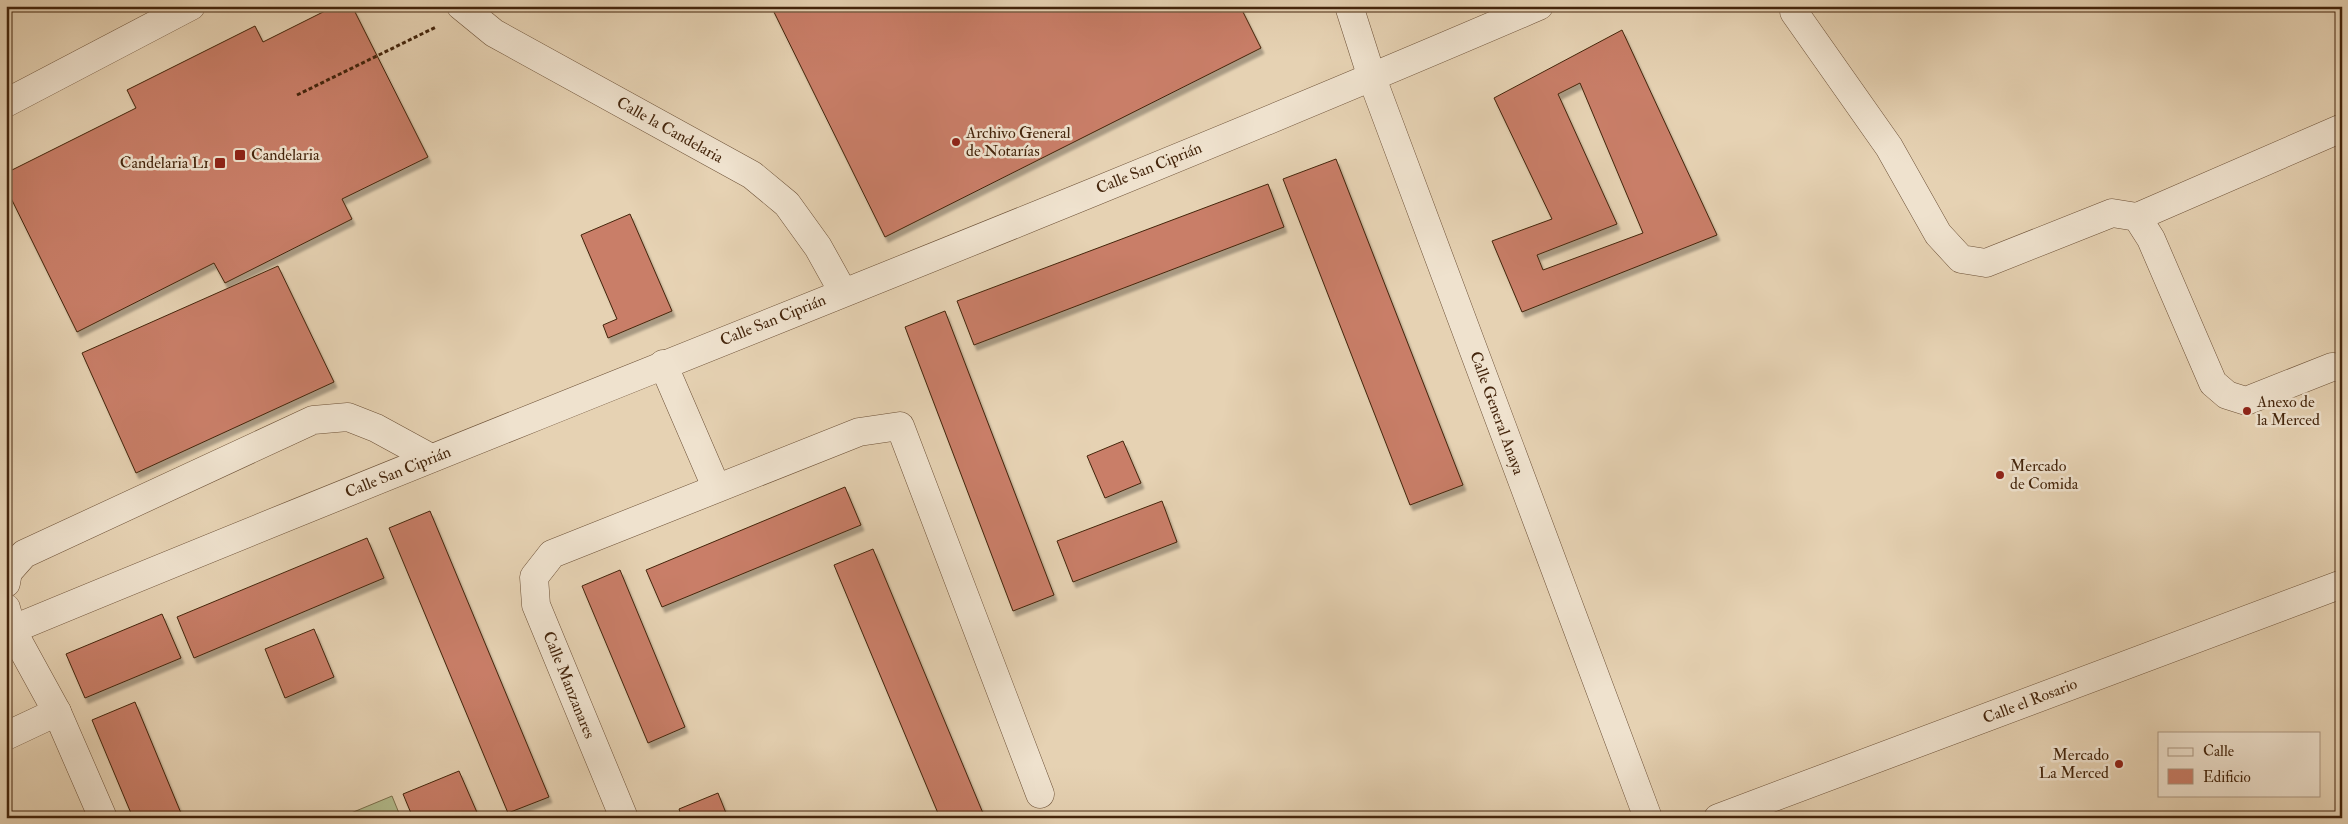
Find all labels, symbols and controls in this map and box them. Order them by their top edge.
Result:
street label: Calle la Candelaria [613,92,727,168]
place label: Archivo General de Notarías [965,123,1071,161]
marker: Archivo General de Notarías [950,136,962,148]
street label: Calle San Ciprián [1093,138,1205,199]
place label: Candelaria [251,145,320,165]
marker: Candelaria [233,148,247,162]
place label: Candelaria L1 [120,153,209,173]
marker: Candelaria L1 [213,156,227,170]
street label: Calle San Ciprián [717,290,829,351]
street label: Calle General Anaya [1465,349,1529,478]
place label: Anexo de la Merced [2256,392,2320,430]
marker: Anexo de la Merced [2241,405,2253,417]
street label: Calle San Ciprián [342,442,454,503]
place label: Mercado de Comida [2010,456,2079,494]
marker: Mercado de Comida [1994,469,2006,481]
street label: Calle Manzanares [538,628,600,742]
street label: Calle el Rosario [1980,674,2080,728]
legend [2158,732,2320,796]
text: Calle [2203,742,2234,761]
place label: Mercado La Merced [2039,745,2109,783]
marker: Mercado La Merced [2113,758,2125,770]
text: Edificio [2203,768,2251,787]

